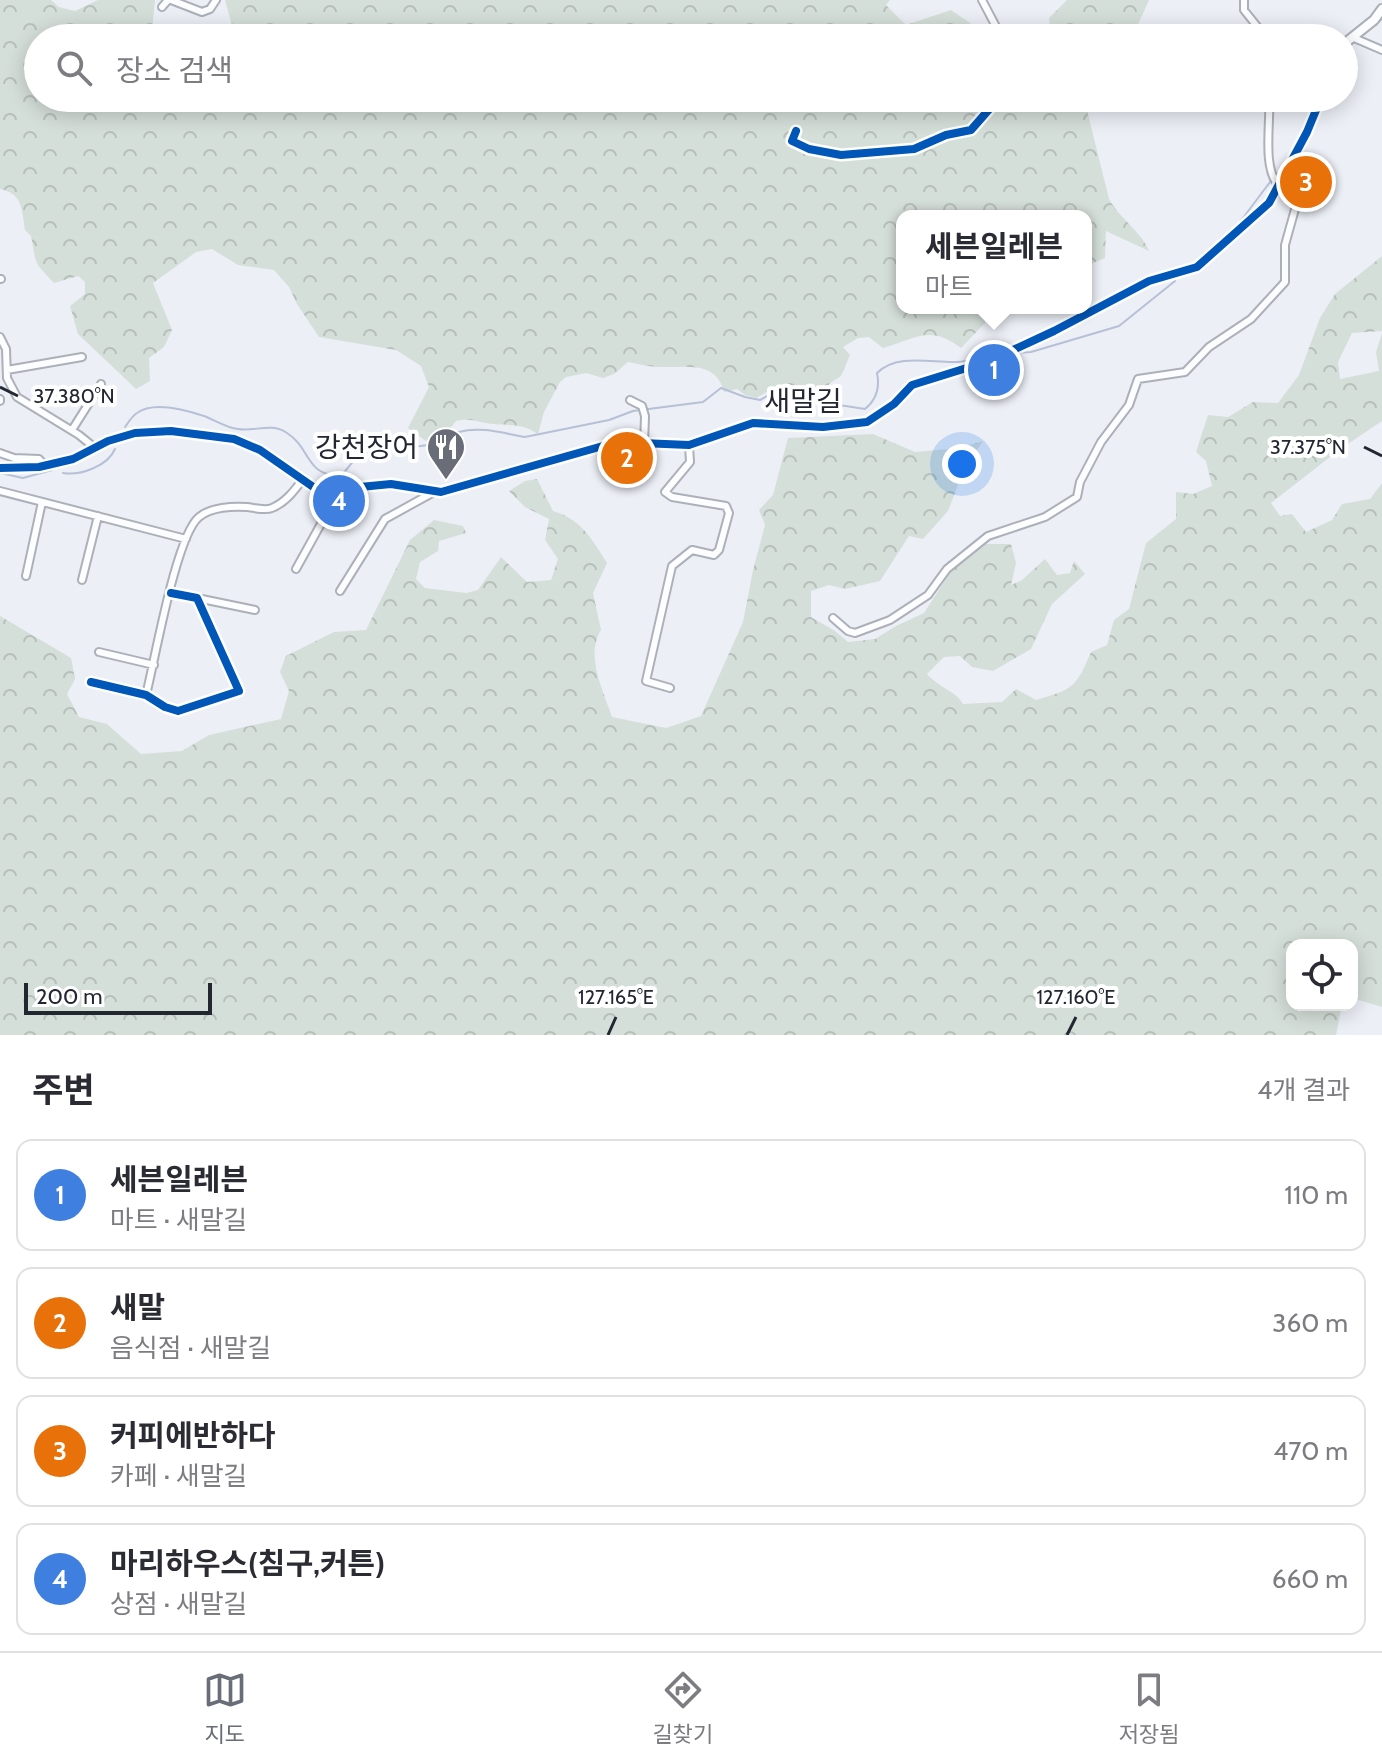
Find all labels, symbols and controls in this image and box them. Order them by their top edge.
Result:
search box [24,24,1358,112]
icon: search [52,46,96,90]
text: 장소 검색 [116,52,233,89]
pin: 3 [1280,152,1332,212]
popup [896,210,1092,314]
text: 세븐일레븐 [925,228,1063,265]
text: 마트 [925,271,973,303]
pin: 1 [968,340,1020,400]
text: 37.380°N [33,384,115,408]
street label: 새말길 [764,384,842,418]
restaurant icon: 강천장어 [425,426,467,481]
pin: 2 [601,428,653,488]
place label: 강천장어 [315,430,418,464]
text: 37.375°N [1270,435,1346,459]
your location [942,444,982,484]
pin: 4 [313,471,365,531]
map controls [1286,939,1358,1011]
button: locate [1286,939,1358,1011]
scale bar [24,979,212,1015]
text: 200 m [36,983,102,1010]
text: 127.165°E [578,985,654,1009]
text: 127.160°E [1037,985,1115,1009]
text: 주변 [32,1069,95,1111]
text: 4개 결과 [1257,1074,1350,1106]
text: 세븐일레븐 [110,1161,248,1198]
text: 1 [55,1179,65,1211]
text: 110 m [1284,1179,1348,1211]
text: 마트 · 새말길 [110,1204,248,1236]
text: 새말 [110,1289,165,1326]
text: 2 [53,1307,67,1339]
text: 360 m [1272,1307,1348,1339]
text: 음식점 · 새말길 [110,1332,271,1364]
text: 커피에반하다 [110,1417,276,1454]
text: 3 [53,1435,67,1467]
text: 470 m [1273,1435,1348,1467]
text: 카페 · 새말길 [110,1460,248,1492]
text: 마리하우스(침구,커튼) [110,1545,385,1582]
text: 4 [52,1563,68,1595]
text: 660 m [1272,1563,1348,1595]
text: 상점 · 새말길 [110,1588,248,1620]
tab: 지도 [203,1668,247,1748]
tab: 길찾기 [652,1668,713,1748]
tab: 저장됨 [1118,1668,1179,1748]

